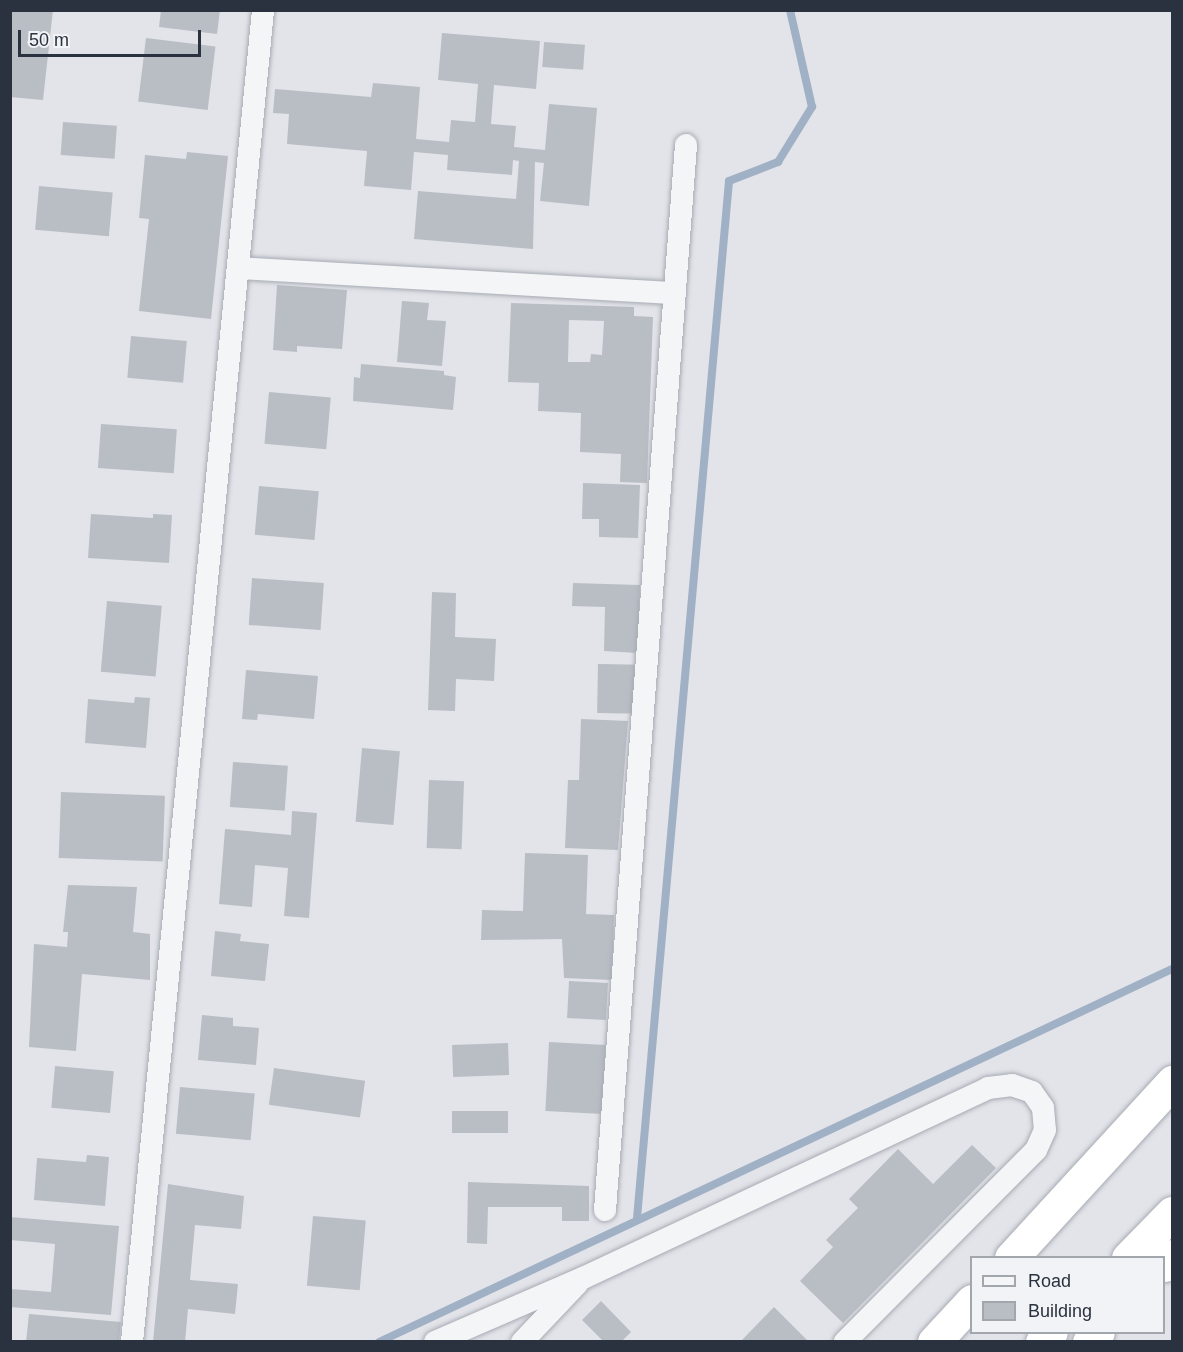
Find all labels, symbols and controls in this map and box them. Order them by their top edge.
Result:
scale bar [21,18,204,56]
text: 50 m [29,30,69,50]
legend [970,1256,1165,1334]
text: Road [1028,1271,1071,1291]
text: Building [1028,1301,1092,1321]

